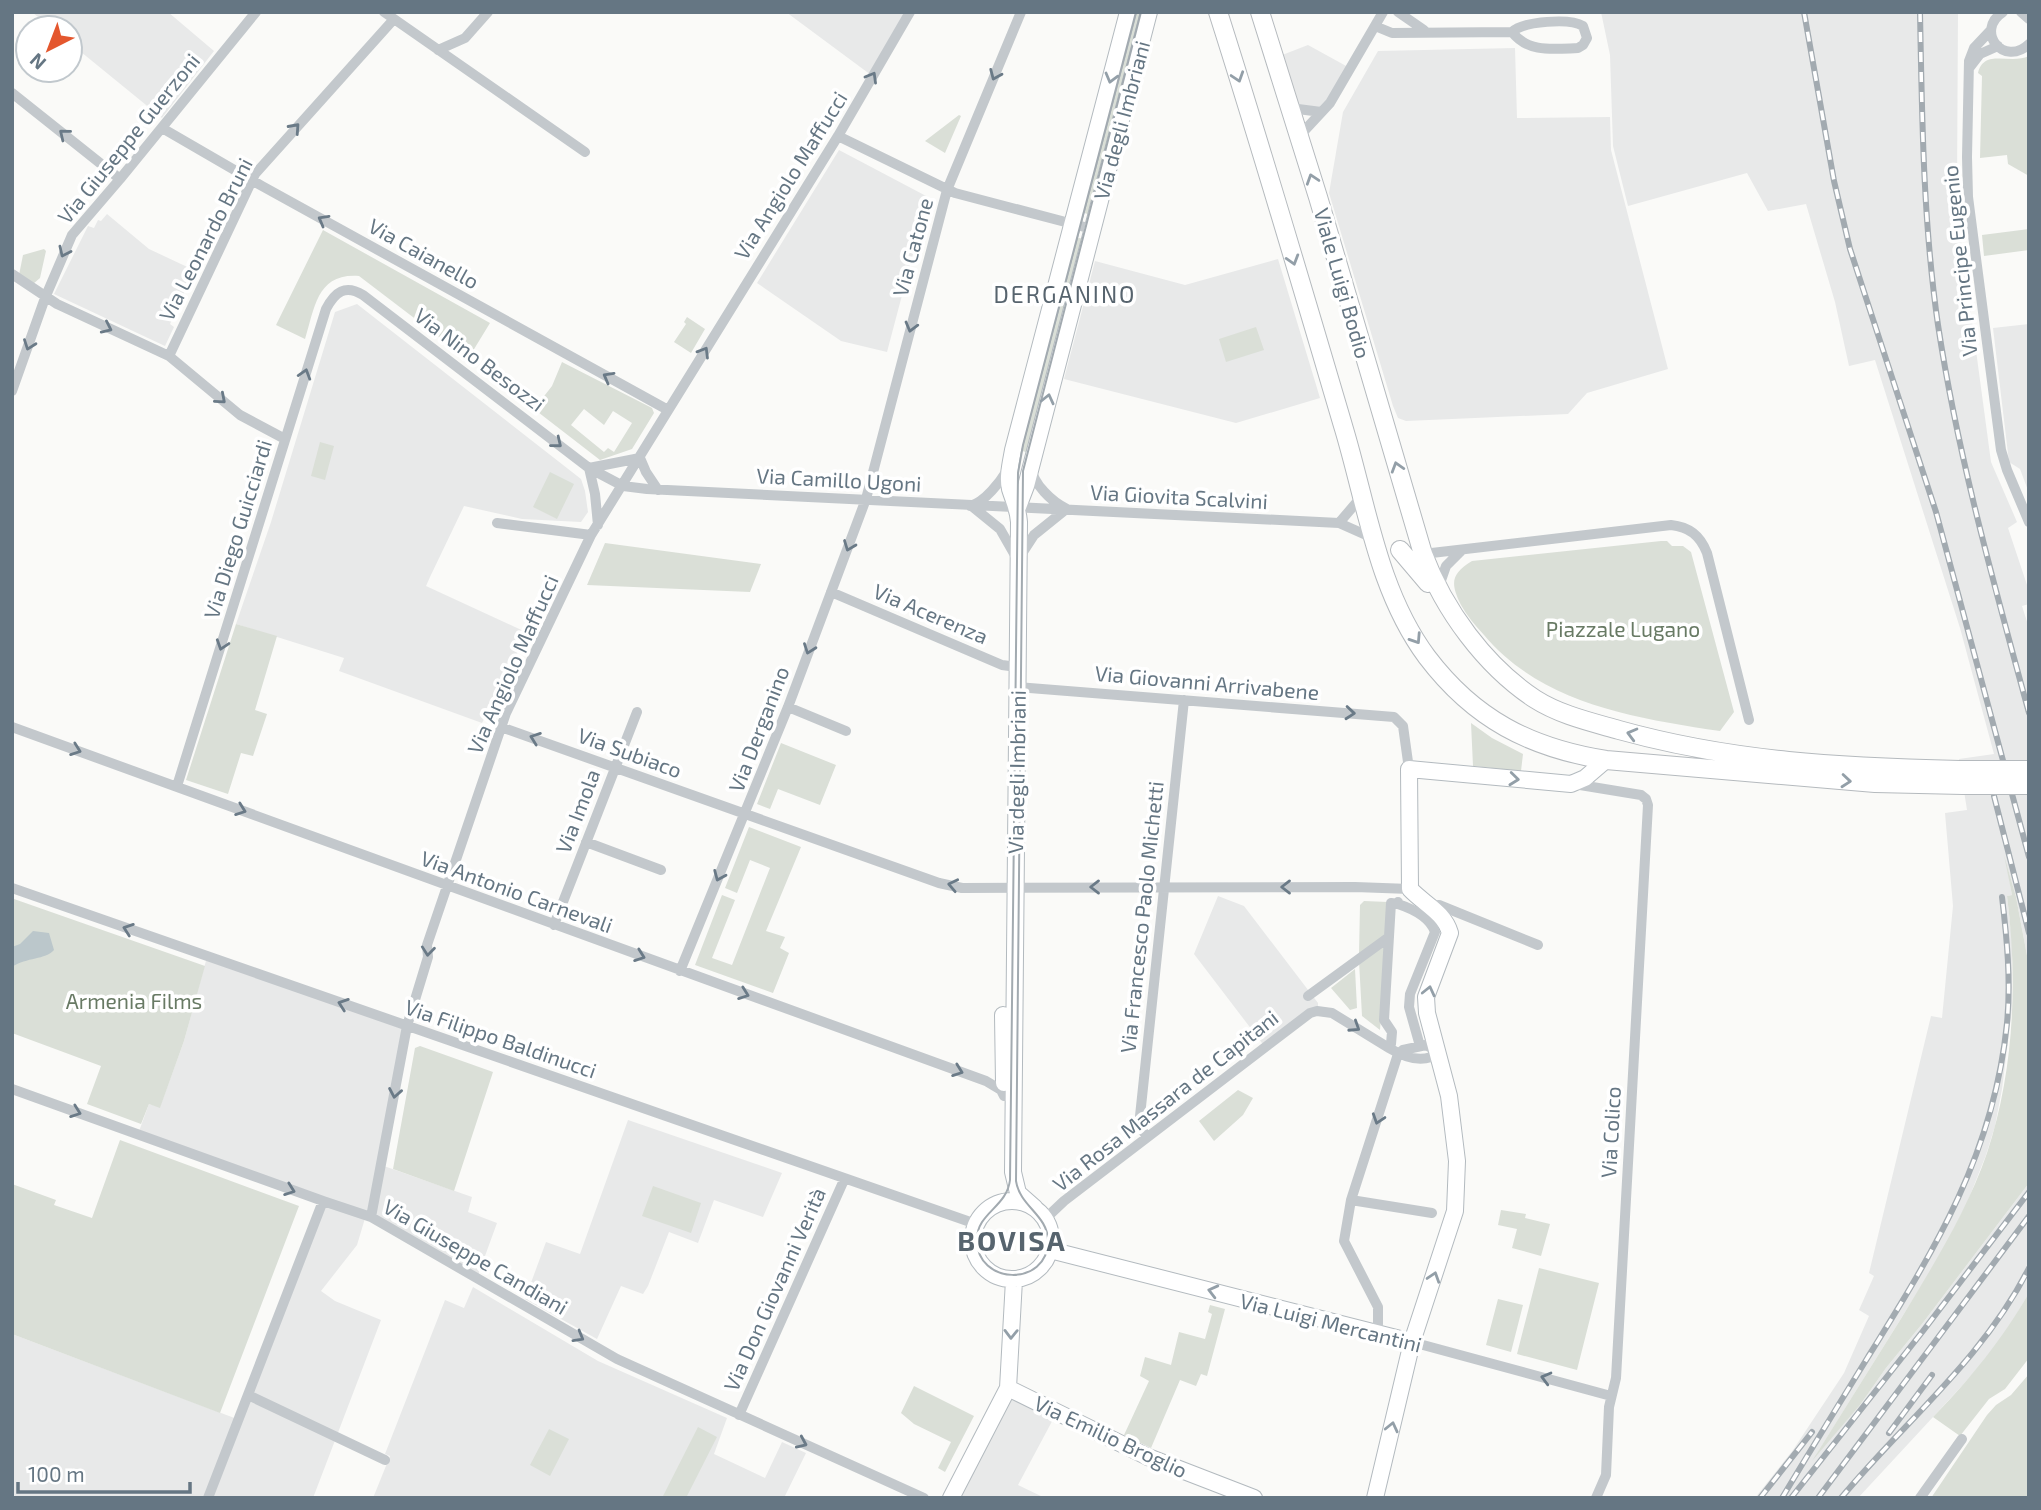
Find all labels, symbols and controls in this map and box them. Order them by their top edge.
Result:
north arrow [14,14,84,84]
street label: Via degli Imbriani [1088,38,1154,202]
street label: Via Giuseppe Guerzoni [52,48,204,228]
text: N [24,49,50,75]
one-way arrow [989,68,1003,81]
one-way arrow [864,71,877,84]
one-way arrow [1230,71,1245,83]
one-way arrow [1104,72,1119,84]
street label: Via Angiolo Maffucci [728,86,852,264]
one-way arrow [287,123,300,136]
one-way arrow [59,129,71,142]
street label: Via Leonardo Bruni [153,153,257,325]
street label: Via Principe Eugenio [1937,164,1981,358]
one-way arrow [1306,173,1320,185]
street label: Via Catone [887,195,937,299]
street label: Viale Luigi Bodio [1310,205,1376,361]
street label: Via Caianello [364,212,484,294]
one-way arrow [318,215,331,228]
one-way arrow [58,245,72,257]
one-way arrow [1285,253,1299,265]
district label: DERGANINO [994,280,1136,308]
street label: Via Nino Besozzi [410,302,550,416]
one-way arrow [99,319,112,333]
one-way arrow [905,321,919,333]
one-way arrow [24,338,38,350]
one-way arrow [695,347,708,360]
one-way arrow [297,368,311,381]
one-way arrow [603,372,616,385]
one-way arrow [213,391,226,403]
one-way arrow [1040,393,1054,405]
one-way arrow [550,434,562,447]
street label: Via Diego Guicciardi [198,436,276,622]
street label: Via Camillo Ugoni [756,462,922,496]
one-way arrow [1391,462,1406,474]
street label: Via Giovita Scalvini [1089,479,1269,513]
one-way arrow [843,539,857,551]
street label: Via Angiolo Maffucci [461,571,563,757]
street label: Via Acerenza [870,578,992,648]
park label: Piazzale Lugano [1546,616,1700,641]
one-way arrow [1407,632,1420,645]
one-way arrow [216,638,230,651]
one-way arrow [803,643,817,655]
street label: Via Giovanni Arrivabene [1094,660,1320,704]
street label: Via Derganino [723,663,793,795]
street label: Via degli Imbriani [1002,690,1030,854]
one-way arrow [1344,705,1355,720]
street label: Via Subiaco [575,722,685,782]
one-way arrow [1626,728,1638,742]
one-way arrow [529,732,542,746]
one-way arrow [70,742,82,756]
street label: Via Imola [550,766,604,856]
one-way arrow [1509,771,1520,786]
one-way arrow [1841,773,1852,788]
street label: Via Francesco Paolo Michetti [1114,780,1168,1054]
one-way arrow [235,802,247,816]
street label: Via Antonio Carnevali [418,845,616,937]
one-way arrow [713,869,727,881]
one-way arrow [947,879,959,894]
one-way arrow [1089,879,1100,895]
one-way arrow [1281,879,1291,895]
one-way arrow [122,923,135,937]
one-way arrow [421,945,436,956]
one-way arrow [633,948,645,962]
one-way arrow [738,986,750,1000]
one-way arrow [1421,986,1435,998]
park label: Armenia Films [66,988,202,1013]
street label: Via Filippo Baldinucci [402,993,600,1083]
one-way arrow [337,998,350,1012]
street label: Via Rosa Massara de Capitani [1047,1004,1283,1196]
one-way arrow [1348,1019,1361,1032]
one-way arrow [952,1063,964,1077]
street label: Via Colico [1595,1086,1625,1178]
one-way arrow [388,1087,403,1099]
one-way arrow [70,1104,82,1118]
one-way arrow [1372,1112,1386,1125]
one-way arrow [284,1181,296,1195]
street label: Via Don Giovanni Verità [718,1183,830,1395]
street label: Via Giuseppe Candiani [379,1193,573,1319]
district label: BOVISA [957,1223,1067,1257]
one-way arrow [1425,1272,1440,1284]
one-way arrow [1208,1285,1220,1300]
street label: Via Luigi Mercantini [1238,1287,1424,1357]
one-way arrow [1003,1328,1018,1339]
one-way arrow [571,1329,584,1342]
one-way arrow [1540,1372,1552,1387]
street label: Via Emilio Broglio [1031,1390,1191,1482]
one-way arrow [1384,1421,1398,1433]
one-way arrow [795,1434,807,1448]
scale bar [18,1450,189,1494]
text: 100 m [28,1461,85,1486]

